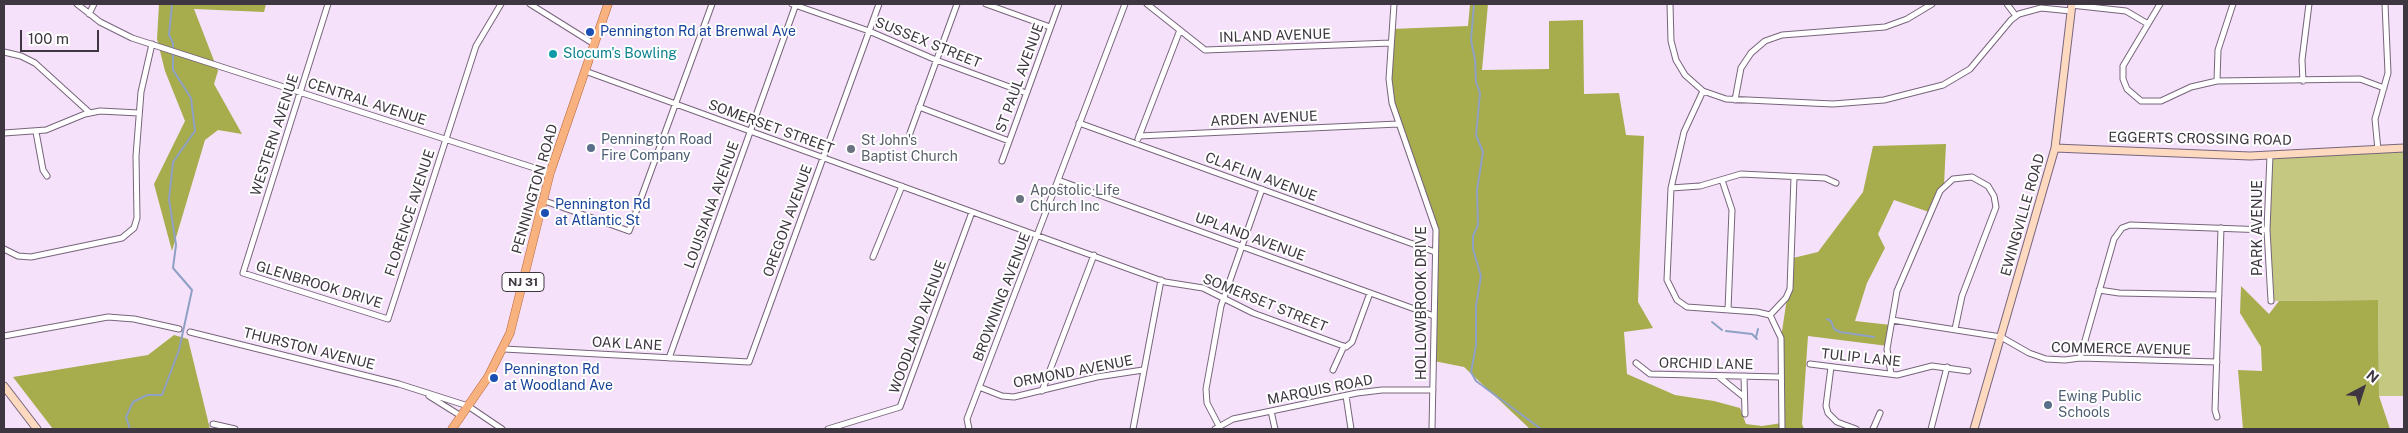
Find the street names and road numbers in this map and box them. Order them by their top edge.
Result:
street label: SUSSEX STREET [872,14,984,72]
street label: ST PAUL AVENUE [992,21,1048,135]
street label: INLAND AVENUE [1219,26,1331,46]
street label: WESTERN AVENUE [247,72,303,198]
street label: CENTRAL AVENUE [306,75,428,129]
street label: SOMERSET STREET [706,96,836,158]
street label: ARDEN AVENUE [1210,108,1318,130]
street label: PENNINGTON ROAD [508,122,562,256]
street label: EGGERTS CROSSING ROAD [2108,129,2292,149]
street label: LOUISIANA AVENUE [681,139,743,271]
street label: FLORENCE AVENUE [382,147,438,279]
street label: CLAFLIN AVENUE [1203,149,1319,205]
street label: EWINGVILLE ROAD [1997,152,2049,278]
street label: OREGON AVENUE [760,162,816,280]
street label: PARK AVENUE [2250,180,2266,276]
street label: UPLAND AVENUE [1193,209,1307,265]
street label: HOLLOWBROOK DRIVE [1414,226,1430,380]
street label: BROWNING AVENUE [970,230,1034,364]
street label: GLENBROOK DRIVE [254,258,384,312]
street label: WOODLAND AVENUE [886,258,950,396]
street label: SOMERSET STREET [1200,270,1330,336]
road number: NJ 31 [502,272,544,292]
street label: THURSTON AVENUE [241,325,377,373]
street label: OAK LANE [592,334,662,354]
street label: COMMERCE AVENUE [2051,339,2191,359]
street label: TULIP LANE [1820,345,1902,371]
street label: ORMOND AVENUE [1012,352,1134,392]
street label: ORCHID LANE [1659,355,1753,373]
street label: MARQUIS ROAD [1266,372,1374,408]

